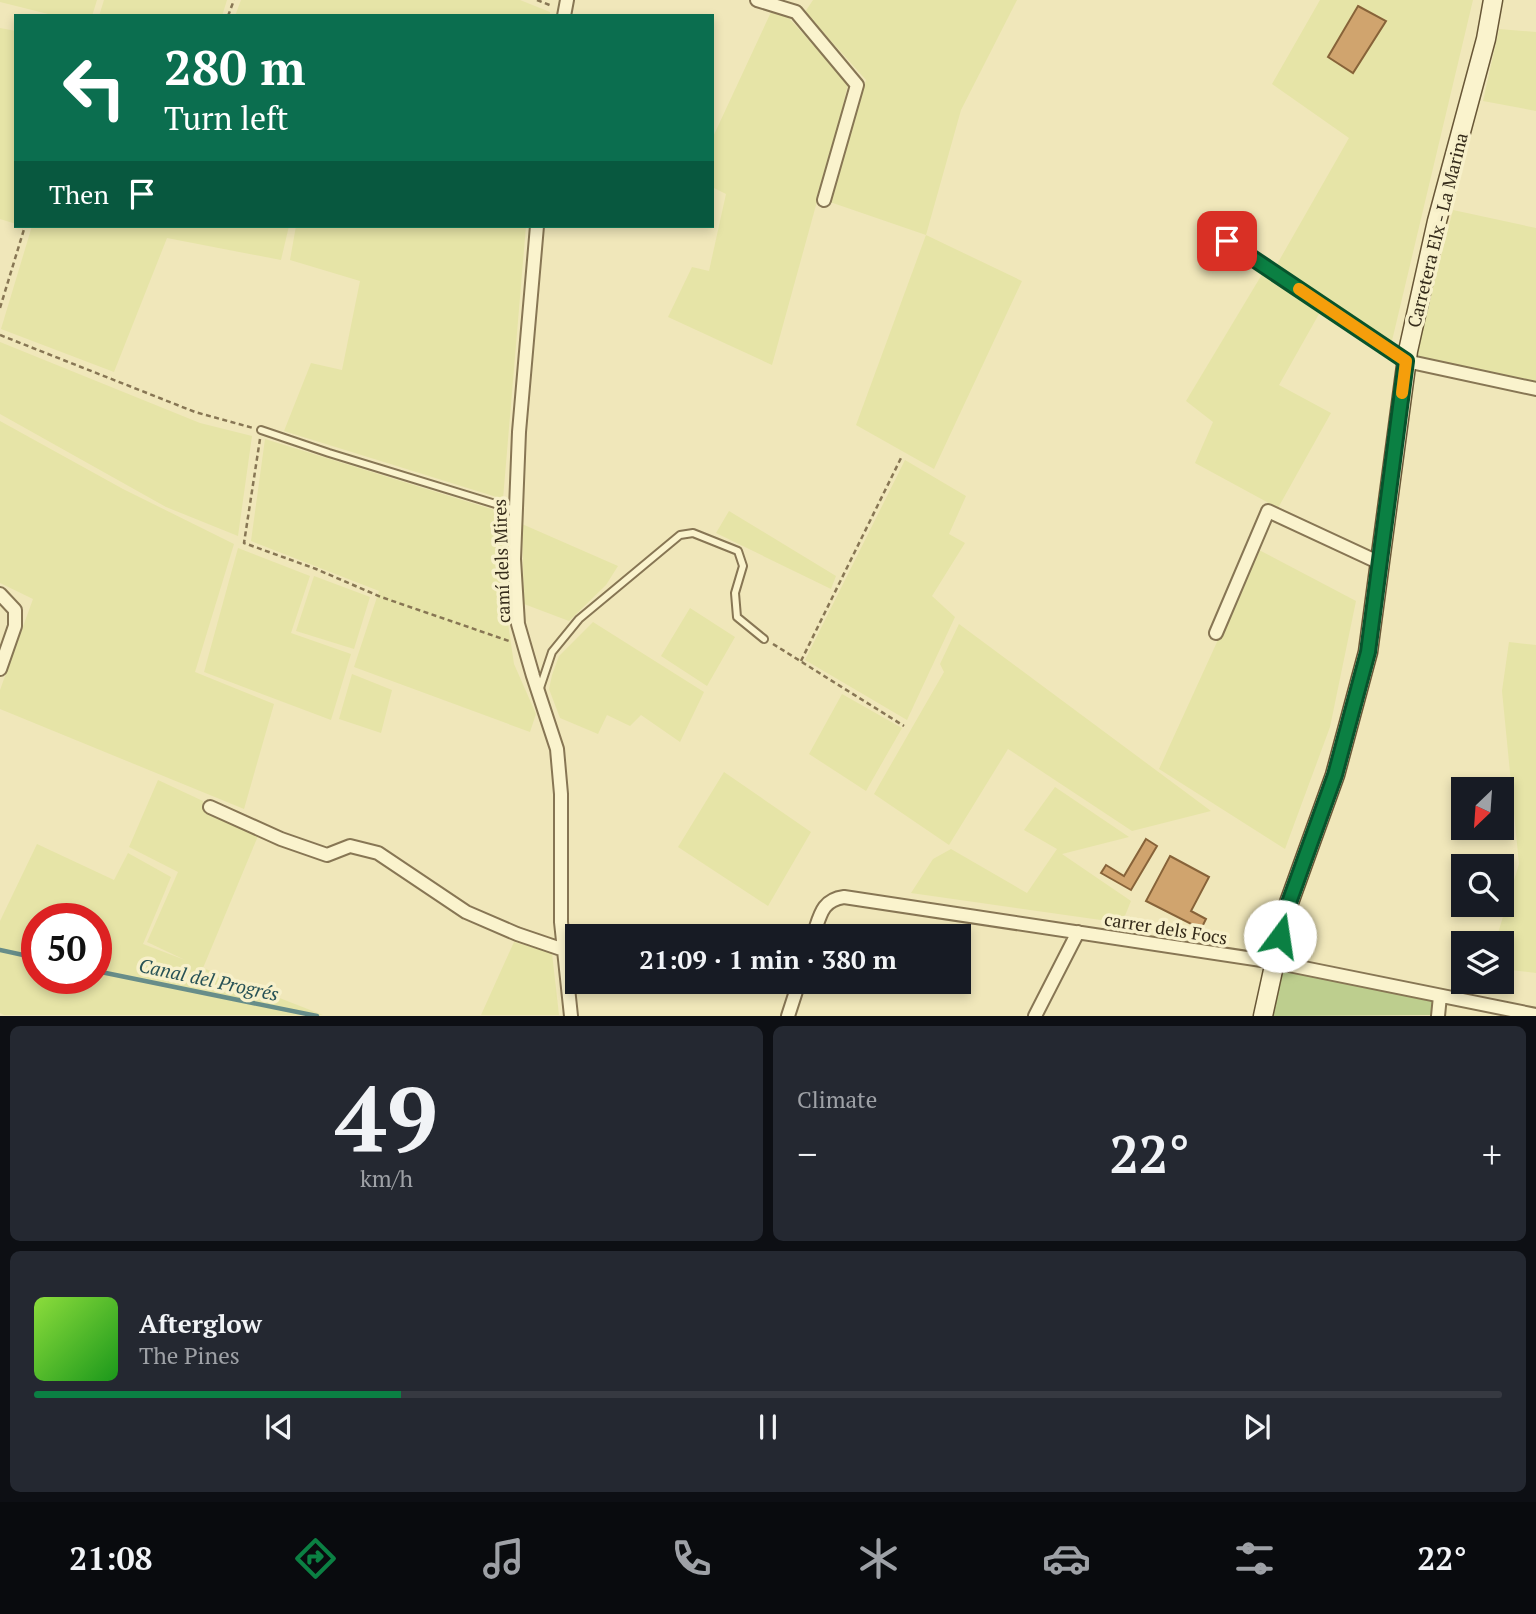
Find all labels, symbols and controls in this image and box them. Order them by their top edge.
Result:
text: 280 m [164,34,306,99]
icon: left [49,42,140,133]
text: Turn left [164,97,288,139]
street label: Carretera Elx - La Marina [1401,130,1473,330]
icon: arrive [123,175,161,213]
text: Then [49,177,109,211]
pin [1197,211,1257,271]
icon: arrive [1208,222,1246,260]
street label: camí dels Mires [487,499,515,623]
north arrow [1451,777,1514,840]
map controls [1451,777,1514,994]
button: search [1451,854,1514,917]
position arrow [1243,899,1317,973]
speed limit sign: 50 [21,903,112,994]
street label: carrer dels Focs [1103,906,1229,950]
button: layers [1451,931,1514,994]
text: 21:09 · 1 min · 380 m [639,942,897,976]
water label: Canal del Progrés [137,952,281,1006]
text: 49 [335,1057,438,1178]
text: Climate [797,1084,877,1115]
text: 22° [1109,1119,1190,1188]
text: − [797,1129,817,1179]
text: + [1482,1129,1502,1179]
text: km/h [360,1163,413,1194]
text: Afterglow [139,1306,262,1340]
text: The Pines [139,1340,240,1371]
icon: previous [260,1408,298,1446]
icon: pause [749,1408,787,1446]
icon: next [1238,1408,1276,1446]
icon: directions [291,1534,340,1583]
icon: music [479,1534,528,1583]
icon: phone [667,1534,716,1583]
icon: climate [854,1534,903,1583]
icon: car [1042,1534,1091,1583]
icon: filters [1230,1534,1279,1583]
text: 21:08 [69,1537,153,1579]
text: 22° [1417,1537,1467,1579]

